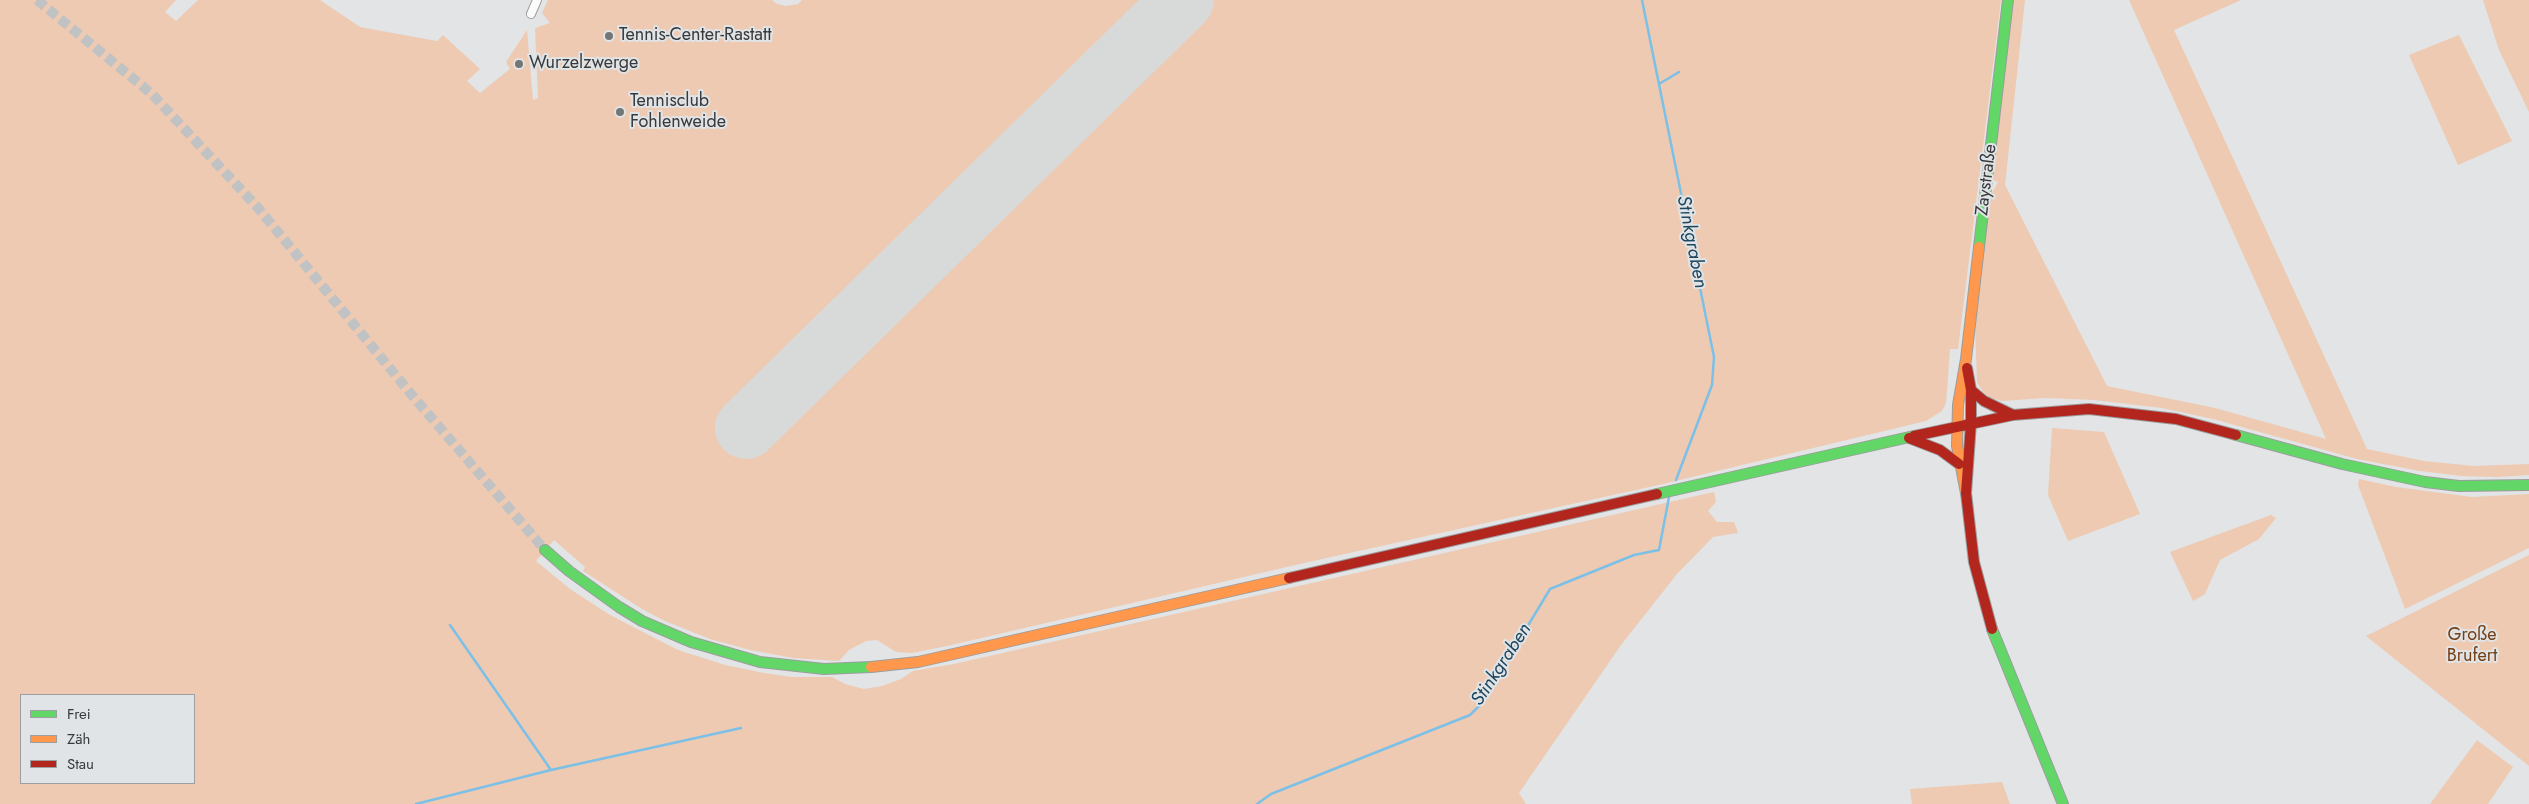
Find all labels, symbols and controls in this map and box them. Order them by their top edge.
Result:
place label: Tennis-Center-Rastatt [619,25,772,47]
marker: Tennis-Center-Rastatt [603,30,615,42]
place label: Wurzelzwerge [529,53,638,75]
marker: Wurzelzwerge [513,58,525,70]
place label: Tennisclub Fohlenweide [630,91,726,134]
marker: Tennisclub Fohlenweide [614,106,626,118]
street label: Zaystraße [1972,143,2002,217]
water label: Stinkgraben [1671,194,1711,290]
water label: Stinkgraben [1467,619,1537,711]
park label: Große Brufert [2447,625,2497,668]
legend [20,694,195,784]
text: Frei [67,703,91,725]
text: Zäh [67,728,90,750]
text: Stau [67,753,94,775]

